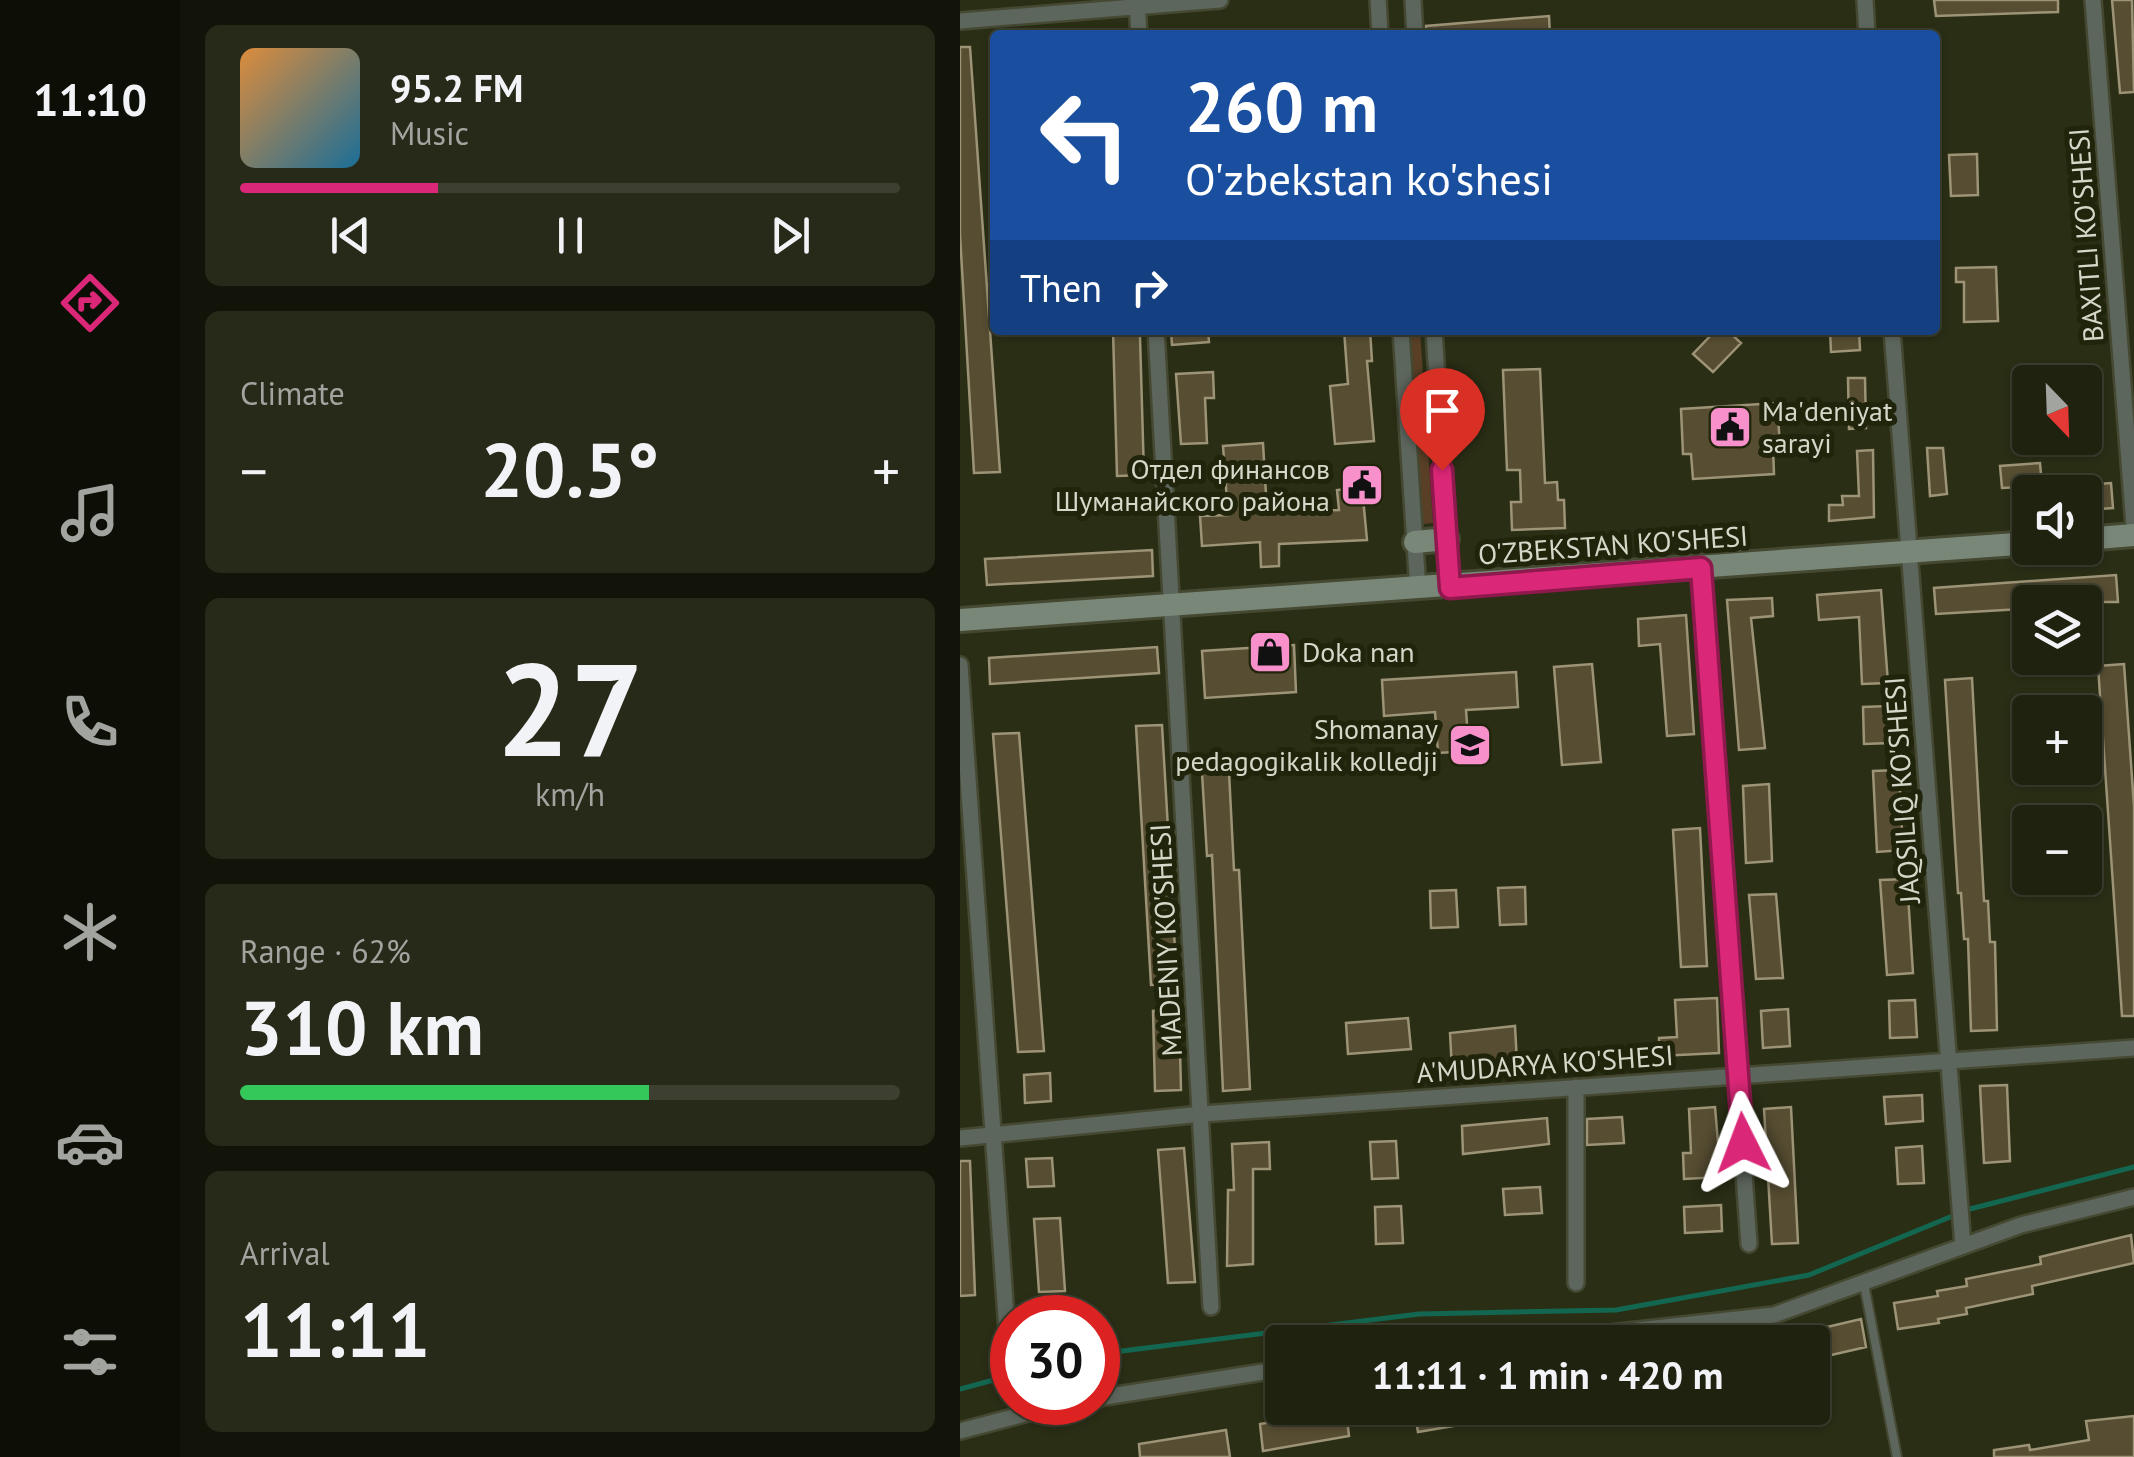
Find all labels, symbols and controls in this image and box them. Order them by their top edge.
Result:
text: 260 m [1185,61,1378,151]
text: 95.2 FM [390,63,523,112]
text: 11:10 [33,70,147,128]
icon: left [1020,70,1150,200]
text: Music [390,112,469,154]
street label: BAXITLI KO'SHESI [2060,127,2111,343]
text: O'zbekstan ko'shesi [1185,149,1553,207]
icon: previous [323,208,378,263]
icon: pause [543,208,598,263]
icon: next [763,208,818,263]
icon: right [1122,260,1177,315]
text: Then [1020,263,1102,312]
icon: directions [55,268,125,338]
north arrow [2012,365,2102,455]
map controls [2012,365,2102,895]
pin [1400,368,1485,471]
text: Climate [240,372,345,414]
icon: arrive [1415,383,1470,438]
place label: Ma'deniyat sarayi [1762,392,1893,461]
public building icon: Ma'deniyat sarayi [1707,404,1753,450]
text: 20.5° [481,421,659,518]
text: − [240,435,268,506]
text: + [872,435,900,506]
place label: Отдел финансов Шуманайского района [1055,450,1330,519]
public building icon: Отдел финансов Шуманайского района [1339,462,1385,508]
button: sound [2012,475,2102,565]
icon: music [55,478,125,548]
street label: O'ZBEKSTAN KO'SHESI [1477,517,1749,572]
button: layers [2012,585,2102,675]
text: 27 [496,624,644,792]
shop icon: Doka nan [1247,629,1293,675]
place label: Doka nan [1302,633,1415,670]
street label: JAQSILIQ KO'SHESI [1875,676,1928,905]
icon: phone [55,687,125,757]
button: + [2012,695,2102,785]
place label: Shomanay pedagogikalik kolledji [1175,710,1438,779]
school or university icon: Shomanay pedagogikalik kolledji [1447,722,1493,768]
text: km/h [535,773,605,815]
button: − [2012,805,2102,895]
street label: MADENIY KO'SHESI [1141,823,1190,1057]
icon: climate [55,897,125,967]
text: Range · 62% [240,930,411,972]
text: 310 km [240,979,484,1076]
street label: A'MUDARYA KO'SHESI [1415,1036,1675,1091]
position arrow [1691,1091,1795,1195]
icon: car [55,1107,125,1177]
text: Arrival [240,1232,330,1274]
text: 11:11 [240,1281,430,1378]
speed limit sign: 30 [990,1295,1120,1425]
icon: filters [55,1317,125,1387]
text: 11:11 · 1 min · 420 m [1372,1350,1723,1399]

